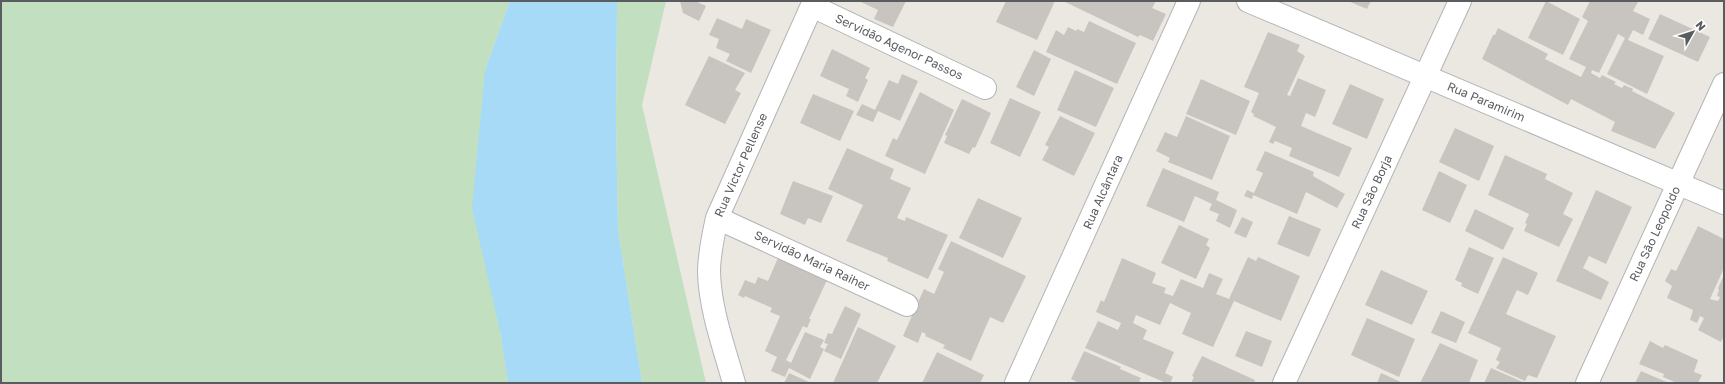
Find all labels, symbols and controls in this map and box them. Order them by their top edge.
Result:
street label: Servidão Agenor Passos [833,10,966,83]
north arrow [1673,12,1713,52]
text: N [1693,18,1709,33]
street label: Rua Paramirim [1445,78,1527,125]
street label: Rua Victor Pellense [711,110,770,219]
street label: Rua Alcântara [1079,152,1126,231]
street label: Rua São Borja [1348,153,1395,231]
street label: Rua São Leopoldo [1626,184,1683,284]
street label: Servidão Maria Raiher [752,227,873,294]

